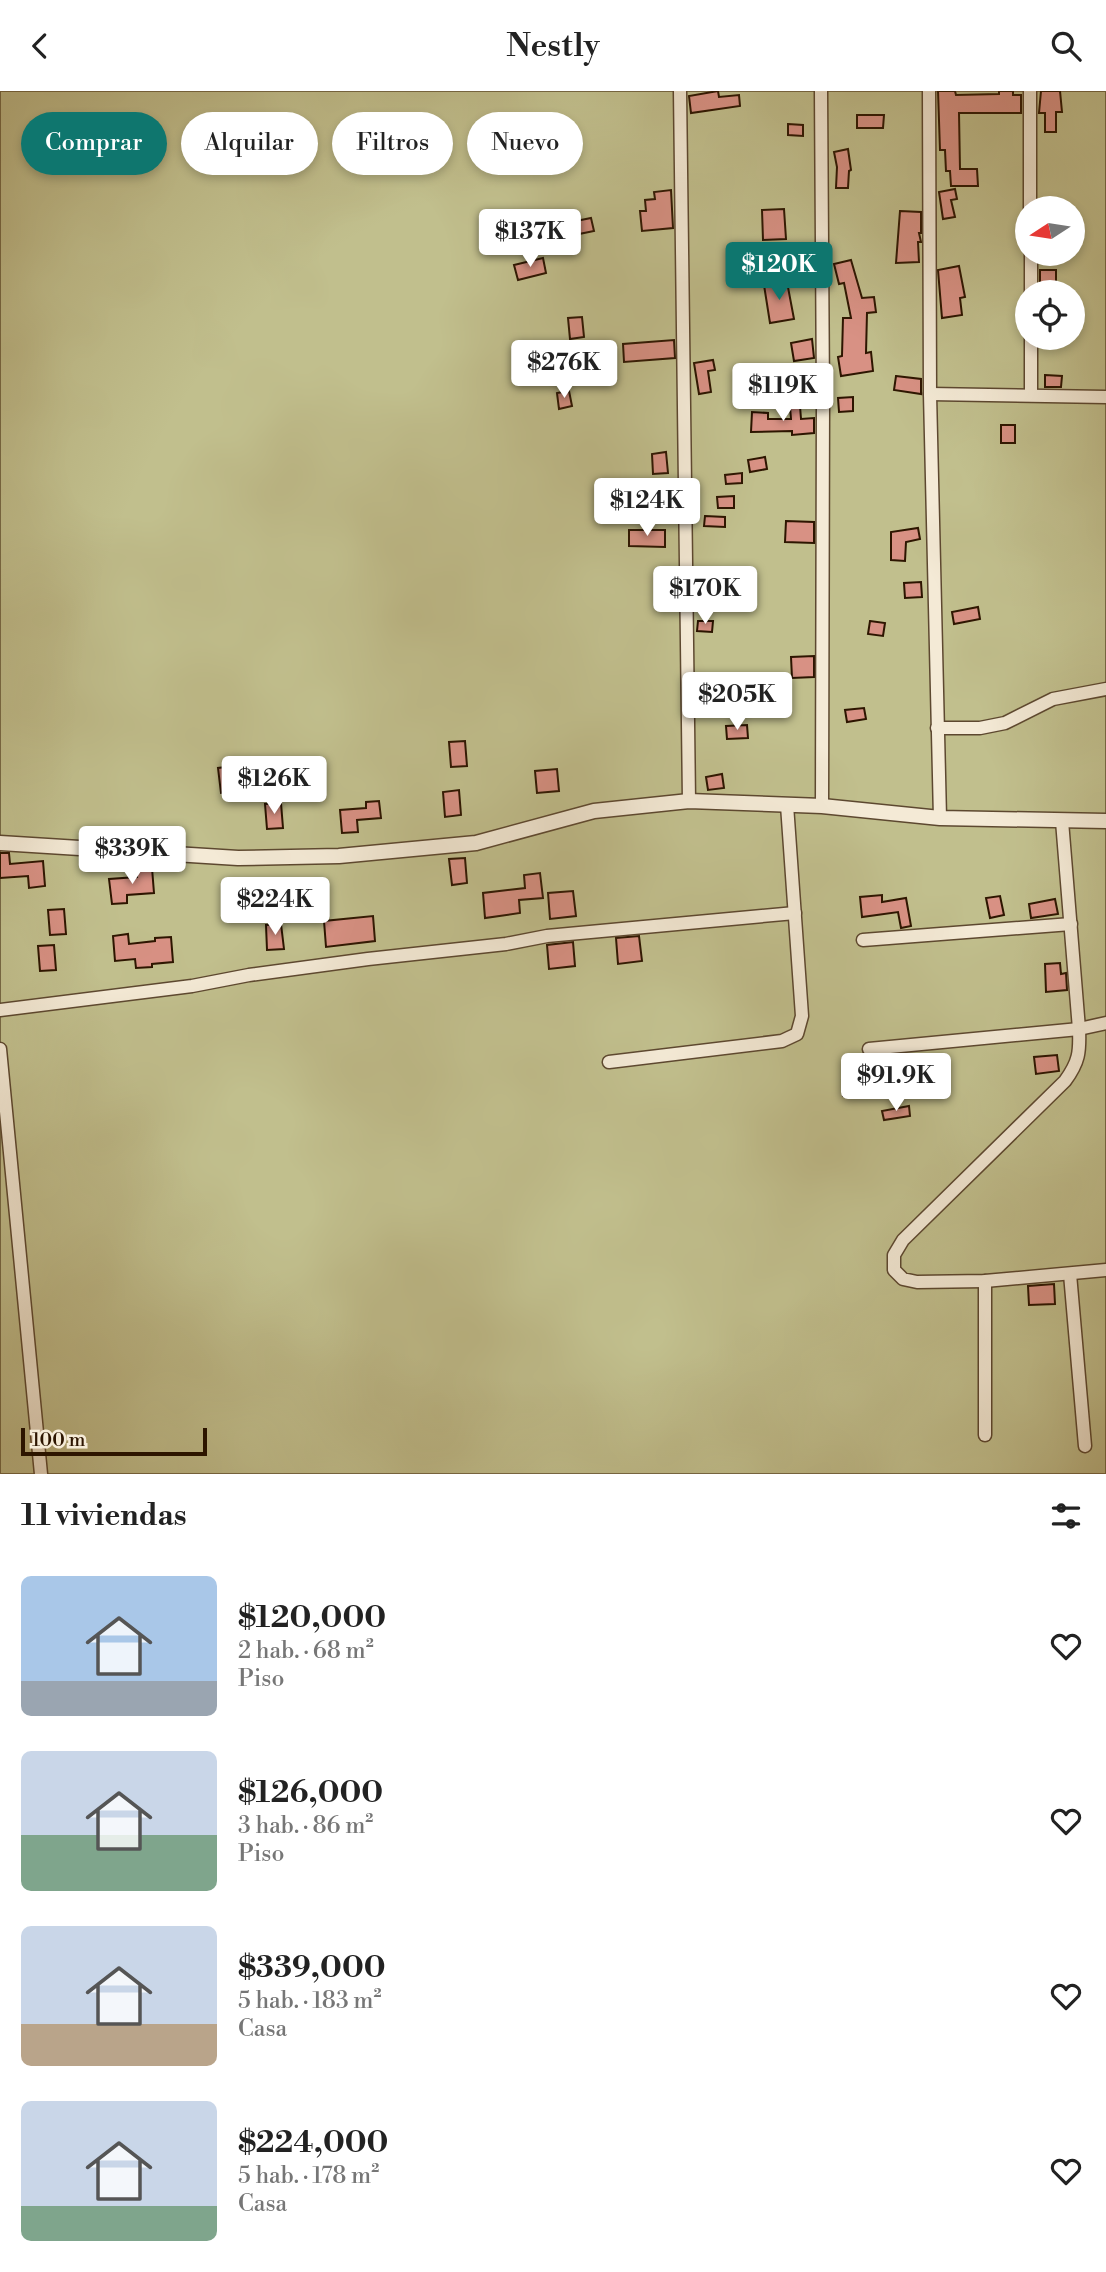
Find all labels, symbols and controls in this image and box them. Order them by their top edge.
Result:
text: Nestly [506,26,600,66]
icon: back [21,27,59,65]
icon: search [1047,27,1085,65]
chip: Comprar [21,112,167,175]
chip: Alquilar [181,112,318,175]
chip: Filtros [332,112,453,175]
chip: Nuevo [467,112,583,175]
north arrow [1015,196,1085,266]
map controls [1015,196,1085,350]
pin: $137K [481,209,579,269]
text: $137K [495,218,565,246]
pin: $120K [730,243,828,302]
text: $120K [742,251,816,279]
button: locate [1015,280,1085,350]
pin: $276K [515,341,613,400]
text: $276K [527,349,601,377]
pin: $119K [734,363,832,423]
text: $119K [748,372,818,400]
pin: $124K [598,479,696,538]
text: $124K [610,487,684,515]
pin: $170K [656,567,754,626]
text: $170K [669,575,741,603]
pin: $205K [688,673,786,732]
text: $205K [698,681,776,709]
pin: $126K [225,757,323,816]
text: $126K [238,765,310,793]
pin: $339K [83,827,181,886]
text: $339K [95,835,169,863]
pin: $224K [226,877,324,937]
text: $224K [237,886,313,914]
pin: $91.9K [839,1053,953,1113]
text: $91.9K [857,1062,935,1090]
scale bar [21,1425,206,1457]
text: 100 m [32,1428,85,1452]
text: 11 viviendas [21,1497,187,1535]
icon: filters [1047,1497,1085,1535]
text: $120,000 [238,1599,386,1637]
icon: home [77,1604,161,1688]
icon: heart [1047,1627,1085,1665]
text: 2 hab. · 68 m² [238,1637,374,1665]
text: Piso [238,1665,284,1693]
text: $126,000 [238,1774,383,1812]
icon: home [77,1779,161,1863]
icon: heart [1047,1802,1085,1840]
text: 3 hab. · 86 m² [238,1812,373,1840]
text: Piso [238,1840,284,1868]
text: $339,000 [238,1949,386,1987]
icon: home [77,1954,161,2038]
icon: heart [1047,1977,1085,2015]
text: 5 hab. · 183 m² [238,1987,382,2015]
text: Casa [238,2015,287,2043]
text: $224,000 [238,2124,388,2162]
icon: home [77,2129,161,2213]
icon: heart [1047,2152,1085,2190]
text: 5 hab. · 178 m² [238,2162,379,2190]
text: Casa [238,2190,287,2218]

